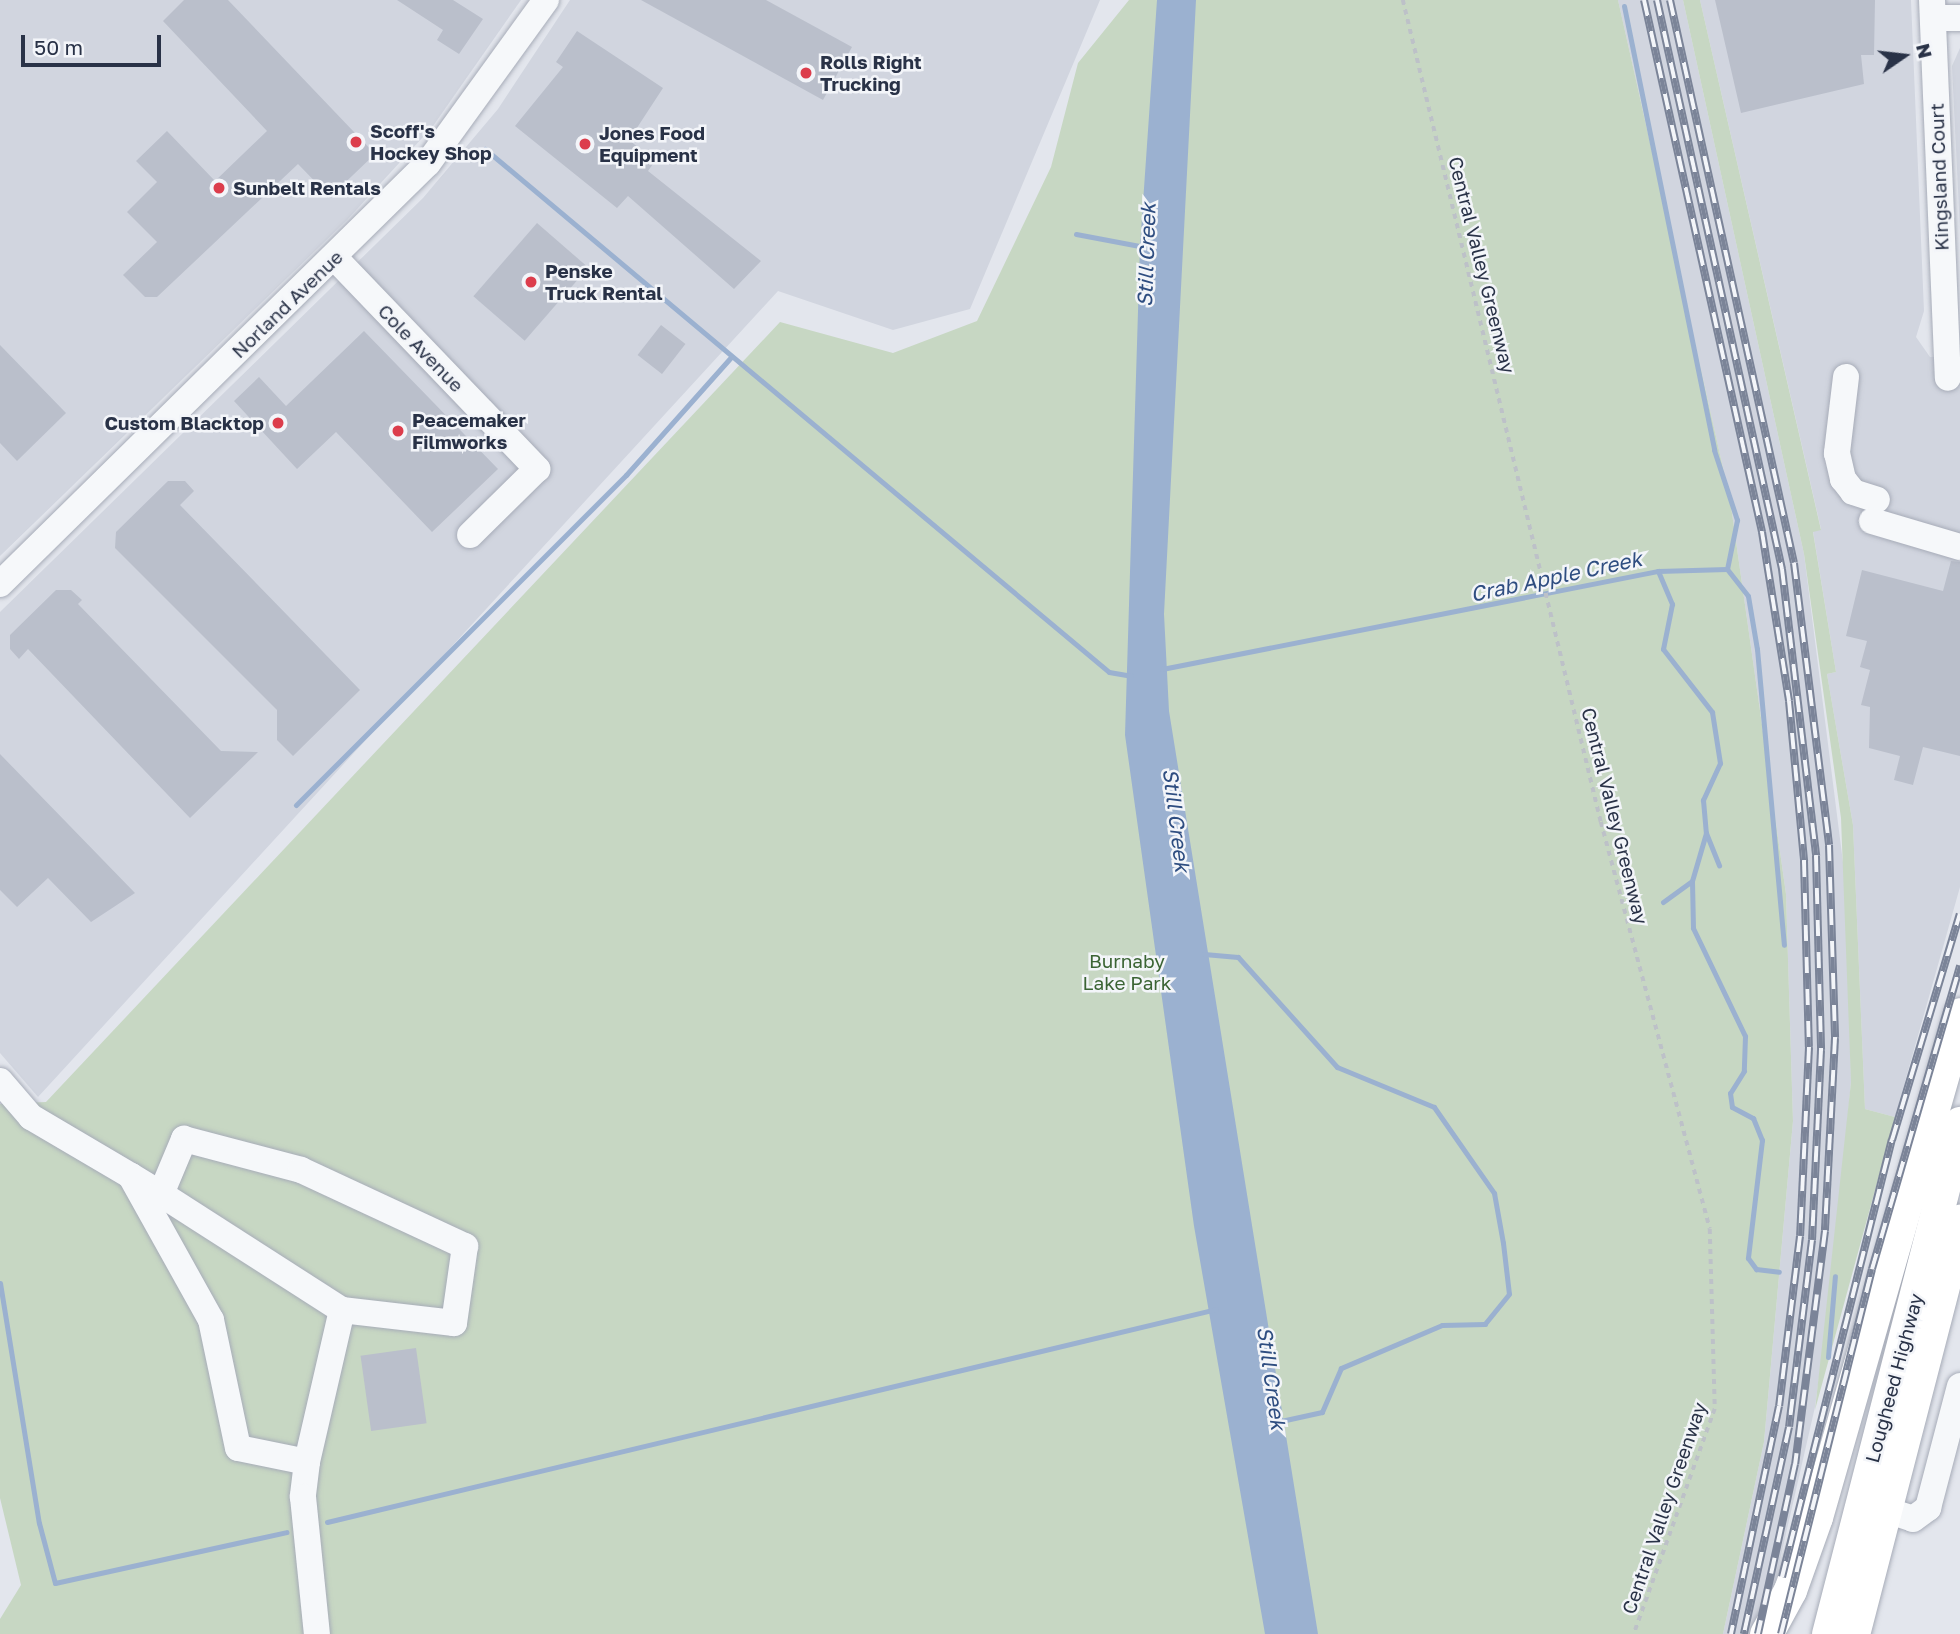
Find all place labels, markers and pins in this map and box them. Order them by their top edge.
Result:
place label: Rolls Right Trucking [820,51,922,95]
marker: Rolls Right Trucking [798,65,814,81]
place label: Scoff's Hockey Shop [370,120,492,164]
place label: Jones Food Equipment [599,122,705,166]
marker: Scoff's Hockey Shop [348,134,364,150]
marker: Jones Food Equipment [577,136,593,152]
place label: Sunbelt Rentals [233,177,381,199]
marker: Sunbelt Rentals [211,180,227,196]
place label: Penske Truck Rental [545,260,663,304]
marker: Penske Truck Rental [523,274,539,290]
place label: Peacemaker Filmworks [412,409,526,453]
place label: Custom Blacktop [105,412,264,434]
marker: Custom Blacktop [270,415,286,431]
marker: Peacemaker Filmworks [390,423,406,439]

